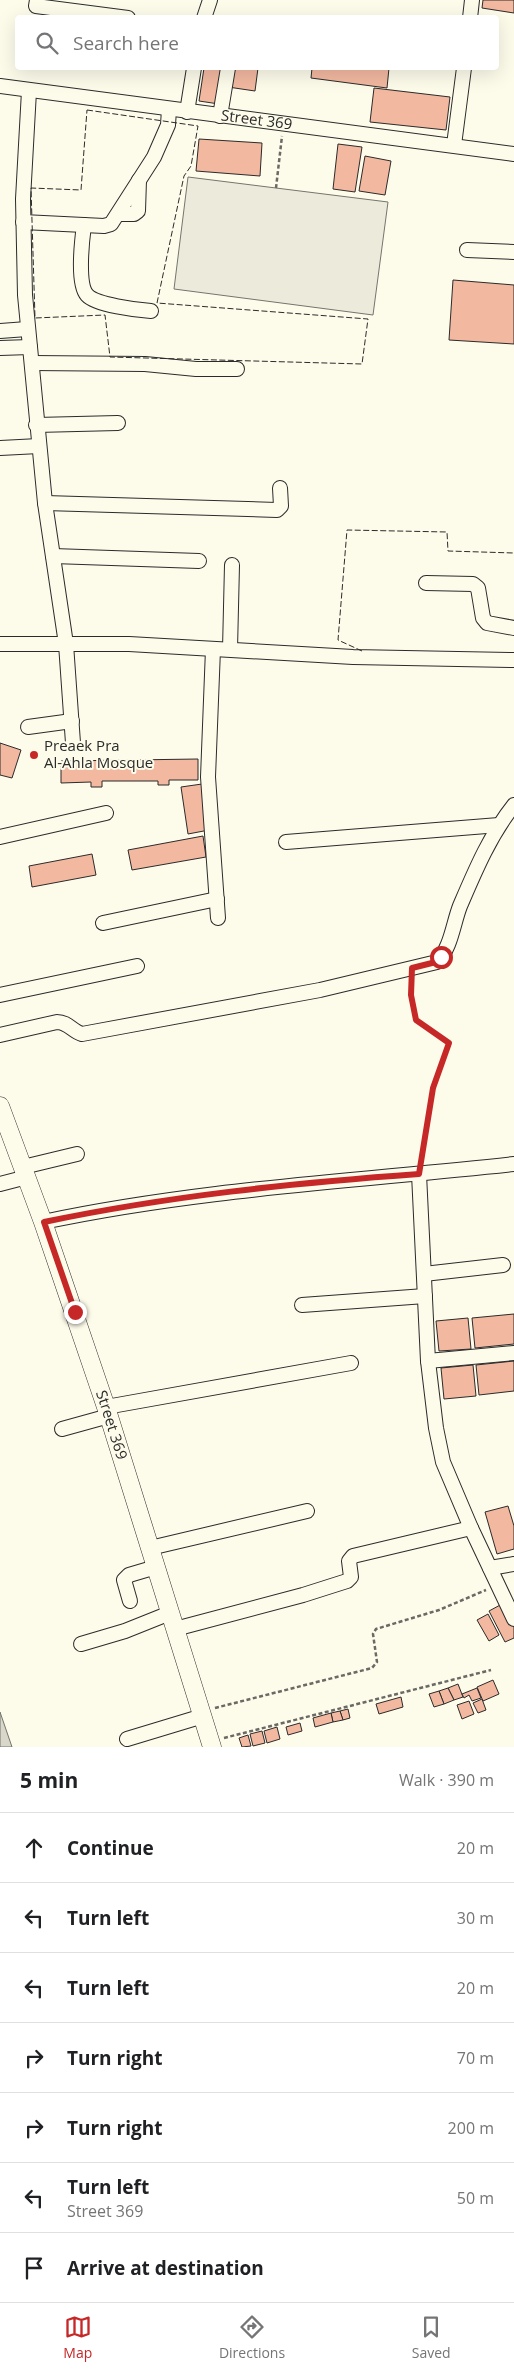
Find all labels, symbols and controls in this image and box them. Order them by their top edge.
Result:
search box [15,15,499,70]
icon: search [33,29,61,57]
text: Search here [73,30,179,56]
street label: Street 369 [220,104,294,134]
place label: Preaek Pra Al-Ahla Mosque [44,735,153,772]
marker: Preaek Pra Al-Ahla Mosque [28,749,40,761]
route start [430,946,453,969]
route end [64,1301,87,1324]
street label: Street 369 [92,1387,133,1462]
text: 5 min [20,1766,78,1794]
text: Walk · 390 m [399,1769,494,1791]
icon: ahead [20,1834,48,1862]
text: Continue [67,1835,154,1861]
text: 20 m [457,1837,494,1859]
icon: left [20,1904,48,1932]
text: Turn left [67,1905,149,1931]
text: 30 m [457,1907,494,1929]
icon: left [20,1974,48,2002]
text: Turn left [67,1975,149,2001]
text: 20 m [457,1977,494,1999]
icon: right [20,2044,48,2072]
text: Turn right [67,2045,162,2071]
text: 70 m [457,2047,494,2069]
icon: right [20,2114,48,2142]
text: Turn right [67,2115,162,2141]
text: 200 m [448,2117,494,2139]
text: Turn left [67,2174,149,2200]
icon: left [20,2184,48,2212]
text: 50 m [457,2187,494,2209]
text: Street 369 [67,2200,143,2222]
icon: arrive [20,2254,48,2282]
text: Arrive at destination [67,2255,264,2281]
tab: Map [63,2313,92,2362]
tab: Directions [219,2313,285,2362]
tab: Saved [412,2313,451,2362]

